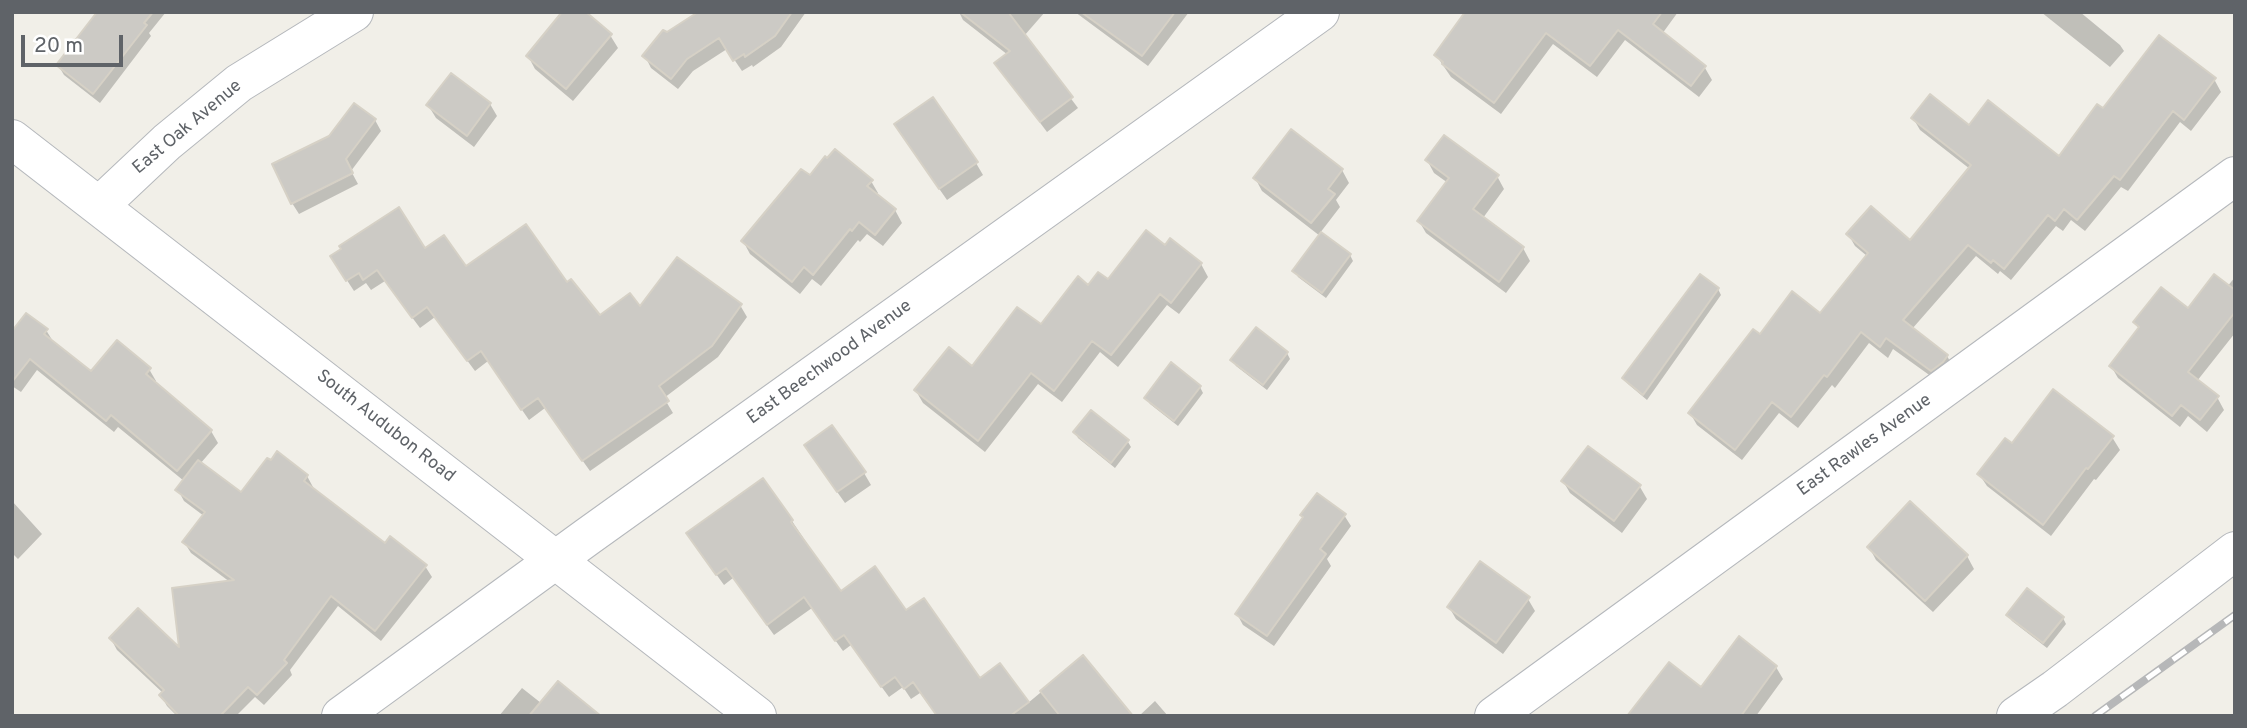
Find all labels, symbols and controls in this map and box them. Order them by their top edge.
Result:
scale bar [24,21,126,65]
text: 20 m [34,33,83,60]
street label: East Oak Avenue [129,76,247,180]
street label: East Beechwood Avenue [743,296,917,430]
street label: South Audubon Road [311,366,459,488]
street label: East Rawles Avenue [1794,390,1936,502]

